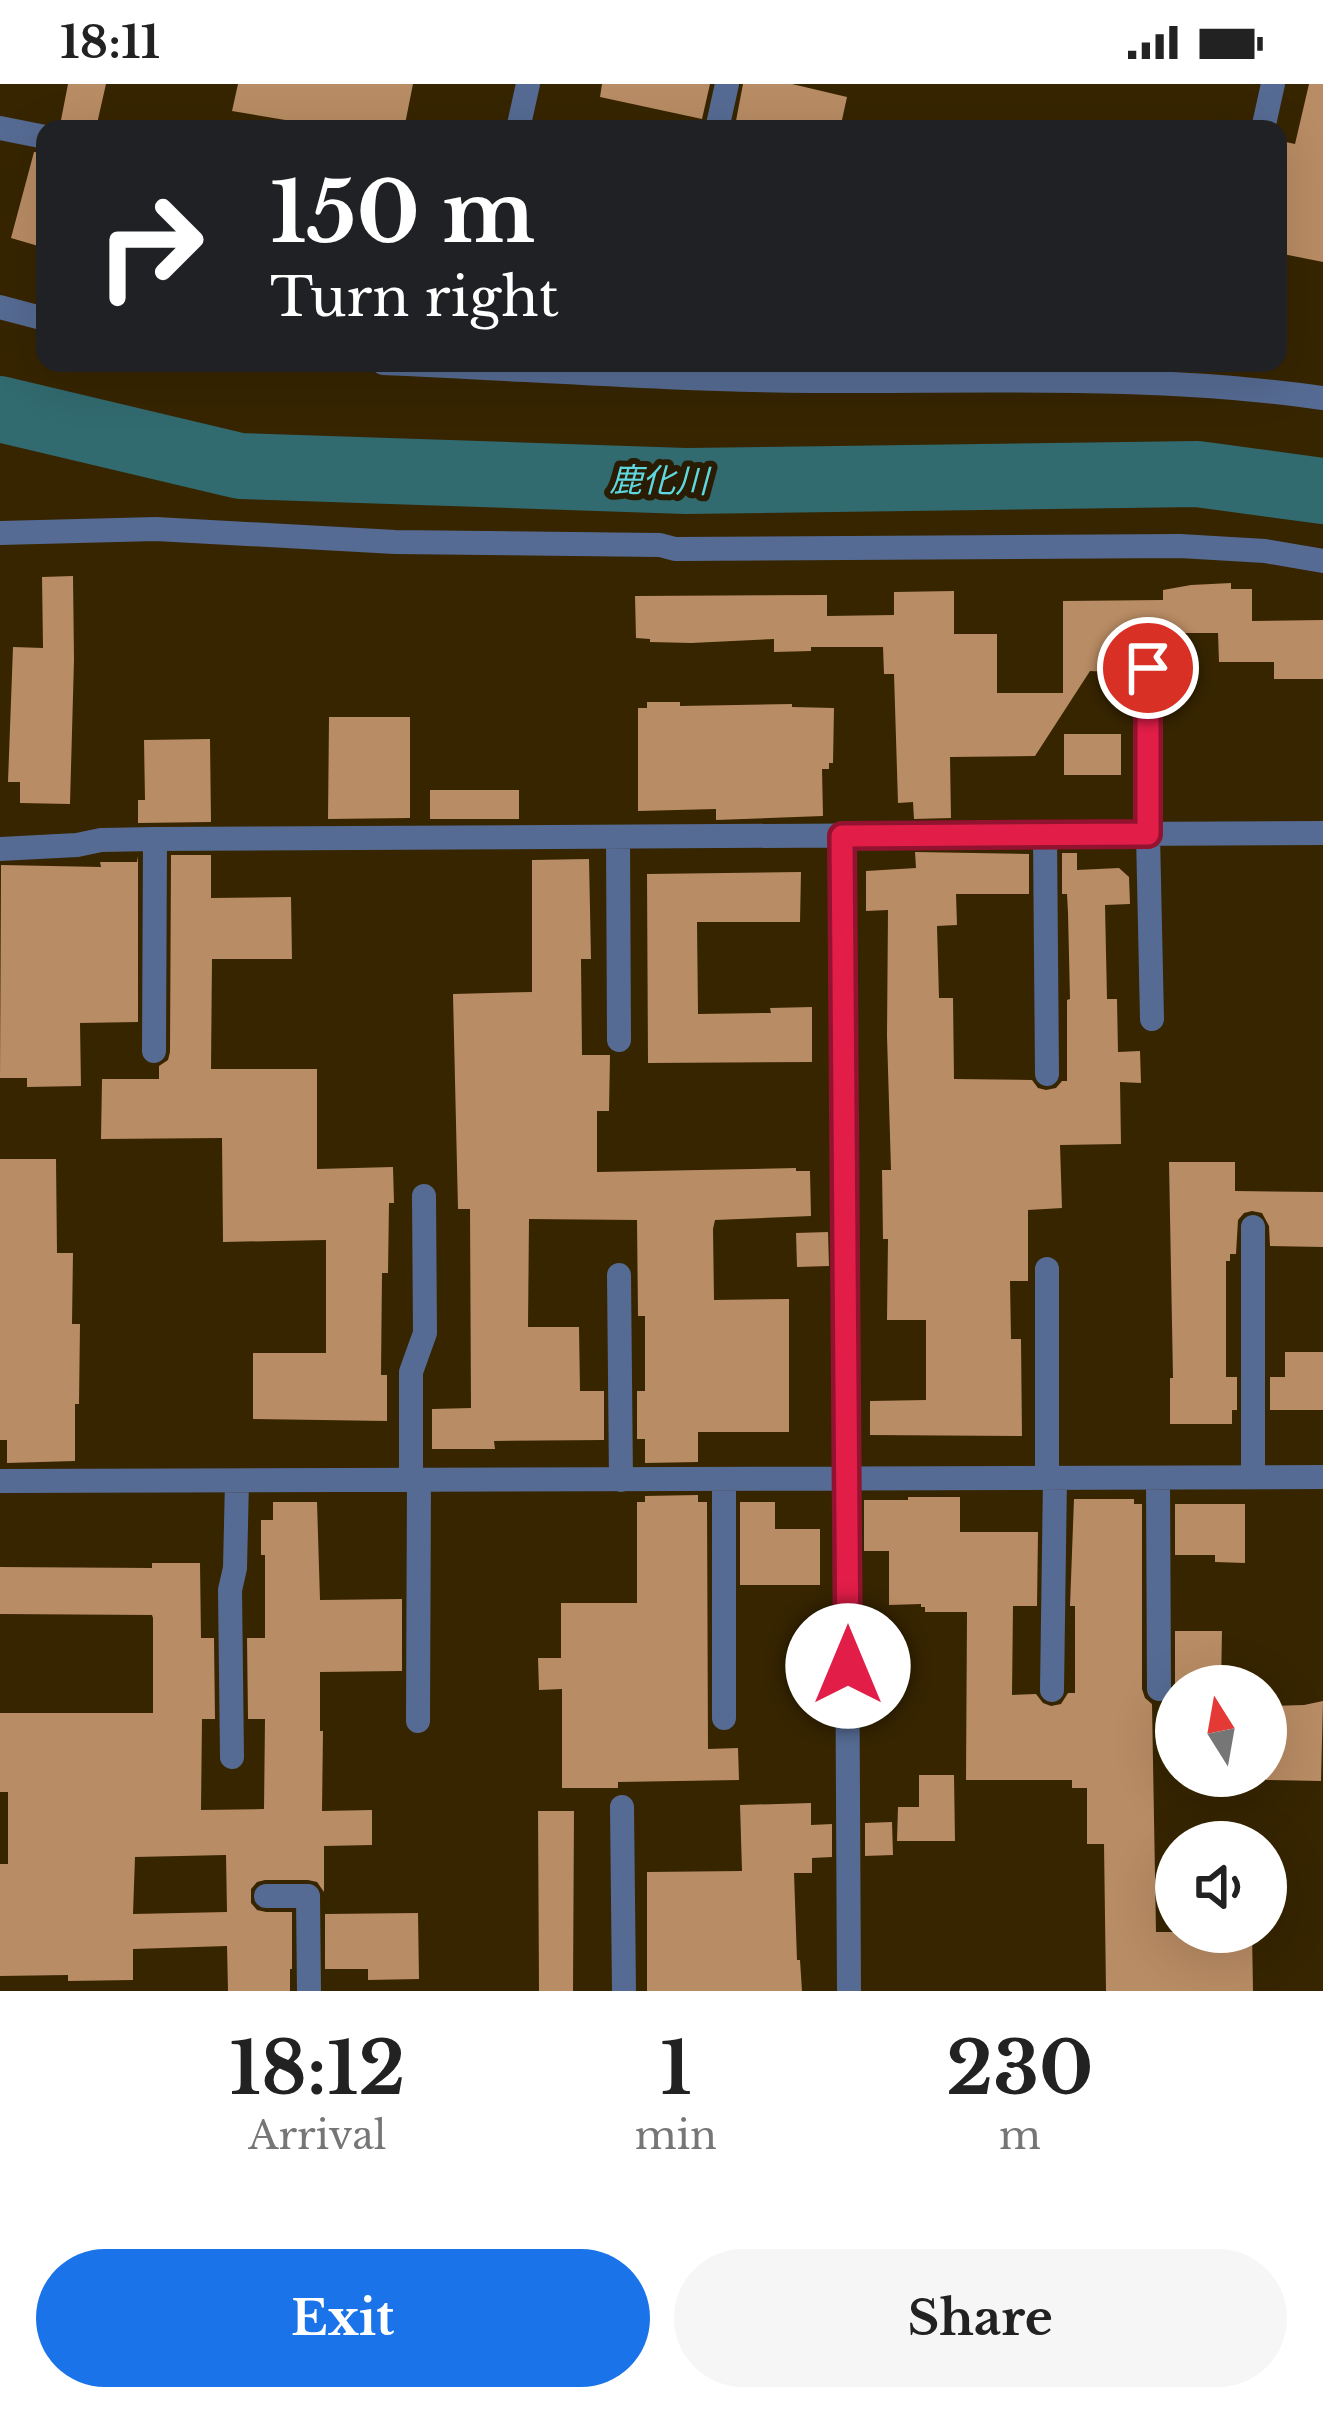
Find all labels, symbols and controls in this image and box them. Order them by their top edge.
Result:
text: 18:11 [60,14,160,70]
text: 150 m [270,161,535,265]
icon: right [72,168,228,324]
text: Turn right [270,264,559,331]
water label: 鹿化川 [609,459,712,502]
pin [1097,617,1199,719]
icon: arrive [1115,635,1181,701]
position arrow [785,1603,911,1729]
north arrow [1155,1665,1287,1797]
map controls [1155,1665,1287,1953]
button: sound [1155,1821,1287,1953]
text: 18:12 [230,2024,405,2113]
text: 1 [660,2024,692,2113]
text: 230 [946,2024,1093,2113]
text: Arrival [248,2111,386,2160]
text: min [635,2111,717,2160]
text: m [999,2111,1041,2160]
button: Exit [36,2249,650,2387]
button: Share [674,2249,1287,2387]

